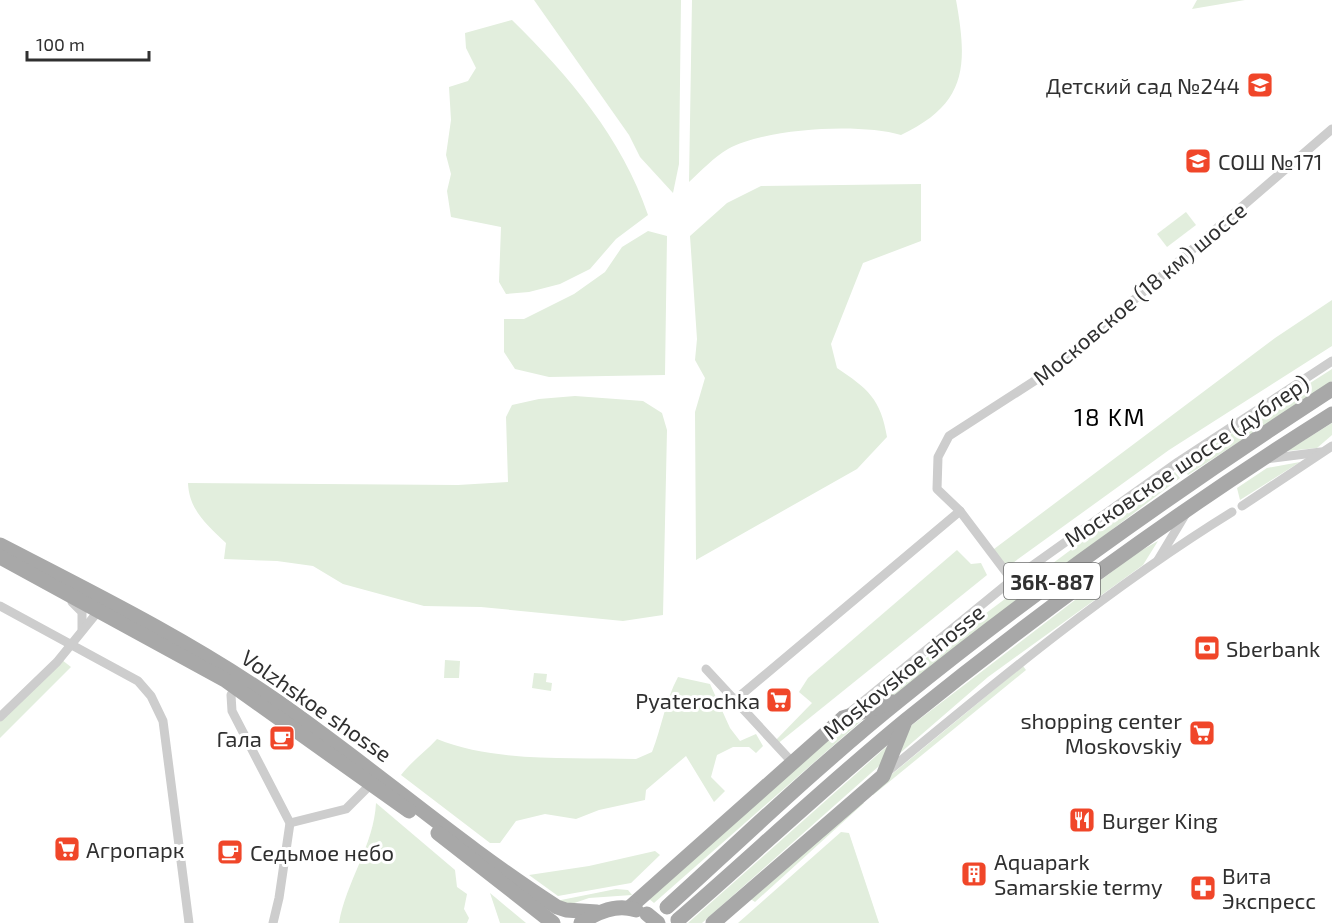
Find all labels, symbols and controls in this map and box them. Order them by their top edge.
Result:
scale bar [27,24,148,62]
text: 100 m [36,33,85,55]
school or university icon: Детский сад №244 [1245,70,1275,100]
place label: Детский сад №244 [1046,72,1240,98]
school or university icon: СОШ №171 [1183,146,1213,176]
place label: СОШ №171 [1218,148,1323,174]
street label: Московское (18 км) шоссе [1027,196,1251,390]
street label: Московское шоссе (дублер) [1059,368,1314,552]
district label: 18 KM [1074,402,1146,431]
road number: 36К-887 [1004,563,1100,599]
street label: Moskovskoe shosse [817,598,989,744]
bank icon: Sberbank [1192,633,1222,663]
place label: Sberbank [1226,635,1320,661]
street label: Volzhskoe shosse [237,643,397,767]
supermarket icon: Pyaterochka [764,685,794,715]
place label: Pyaterochka [635,687,760,713]
place label: shopping center Moskovskiy [1020,707,1182,758]
supermarket icon: shopping center Moskovskiy [1187,718,1217,748]
cafe icon: Гала [267,723,297,753]
place label: Гала [216,725,262,751]
restaurant icon: Burger King [1067,805,1097,835]
place label: Burger King [1102,807,1218,833]
supermarket icon: Агропарк [52,834,82,864]
place label: Агропарк [86,836,185,862]
cafe icon: Седьмое небо [215,837,245,867]
place label: Седьмое небо [250,839,394,865]
place label: Aquapark Samarskie termy [994,848,1163,899]
building icon: Aquapark Samarskie termy [959,859,989,889]
place label: Вита Экспресс [1222,862,1316,913]
pharmacy icon: Вита Экспресс [1188,873,1218,903]

